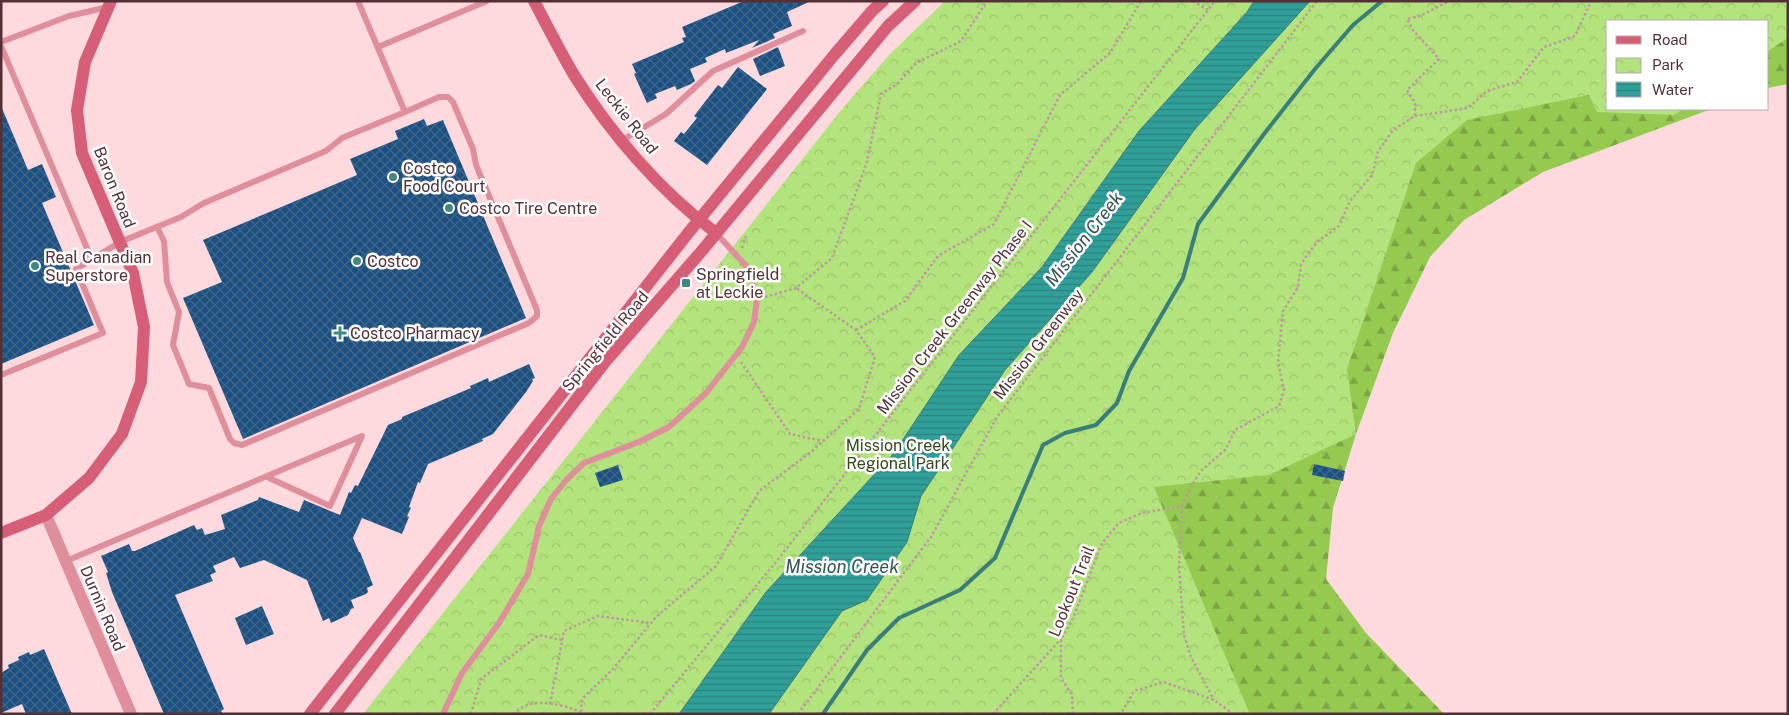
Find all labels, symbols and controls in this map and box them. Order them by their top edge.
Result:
legend [1606,20,1769,110]
text: Road [1652,31,1688,48]
text: Park [1652,56,1684,73]
street label: Leckie Road [591,75,662,158]
text: Water [1652,81,1694,98]
street label: Baron Road [90,144,139,231]
place label: Costco Food Court [403,159,485,196]
marker: Costco Food Court [387,171,399,183]
water label: Mission Creek [1040,187,1127,290]
place label: Costco Tire Centre [459,199,597,218]
marker: Costco Tire Centre [443,202,455,214]
street label: Mission Creek Greenway Phase I [873,217,1036,418]
place label: Real Canadian Superstore [45,248,152,285]
place label: Costco [367,252,419,271]
marker: Costco [351,255,363,267]
marker: Real Canadian Superstore [29,260,41,272]
place label: Springfield at Leckie [696,265,779,302]
marker: Springfield at Leckie [680,277,692,289]
street label: Mission Greenway [989,285,1088,403]
street label: Springfield Road [558,287,653,395]
place label: Costco Pharmacy [350,324,480,343]
marker: Costco Pharmacy [334,327,346,339]
park label: Mission Creek Regional Park [846,436,950,473]
street label: Lookout Trail [1045,543,1098,640]
water label: Mission Creek [785,556,899,577]
street label: Durnin Road [76,563,129,654]

